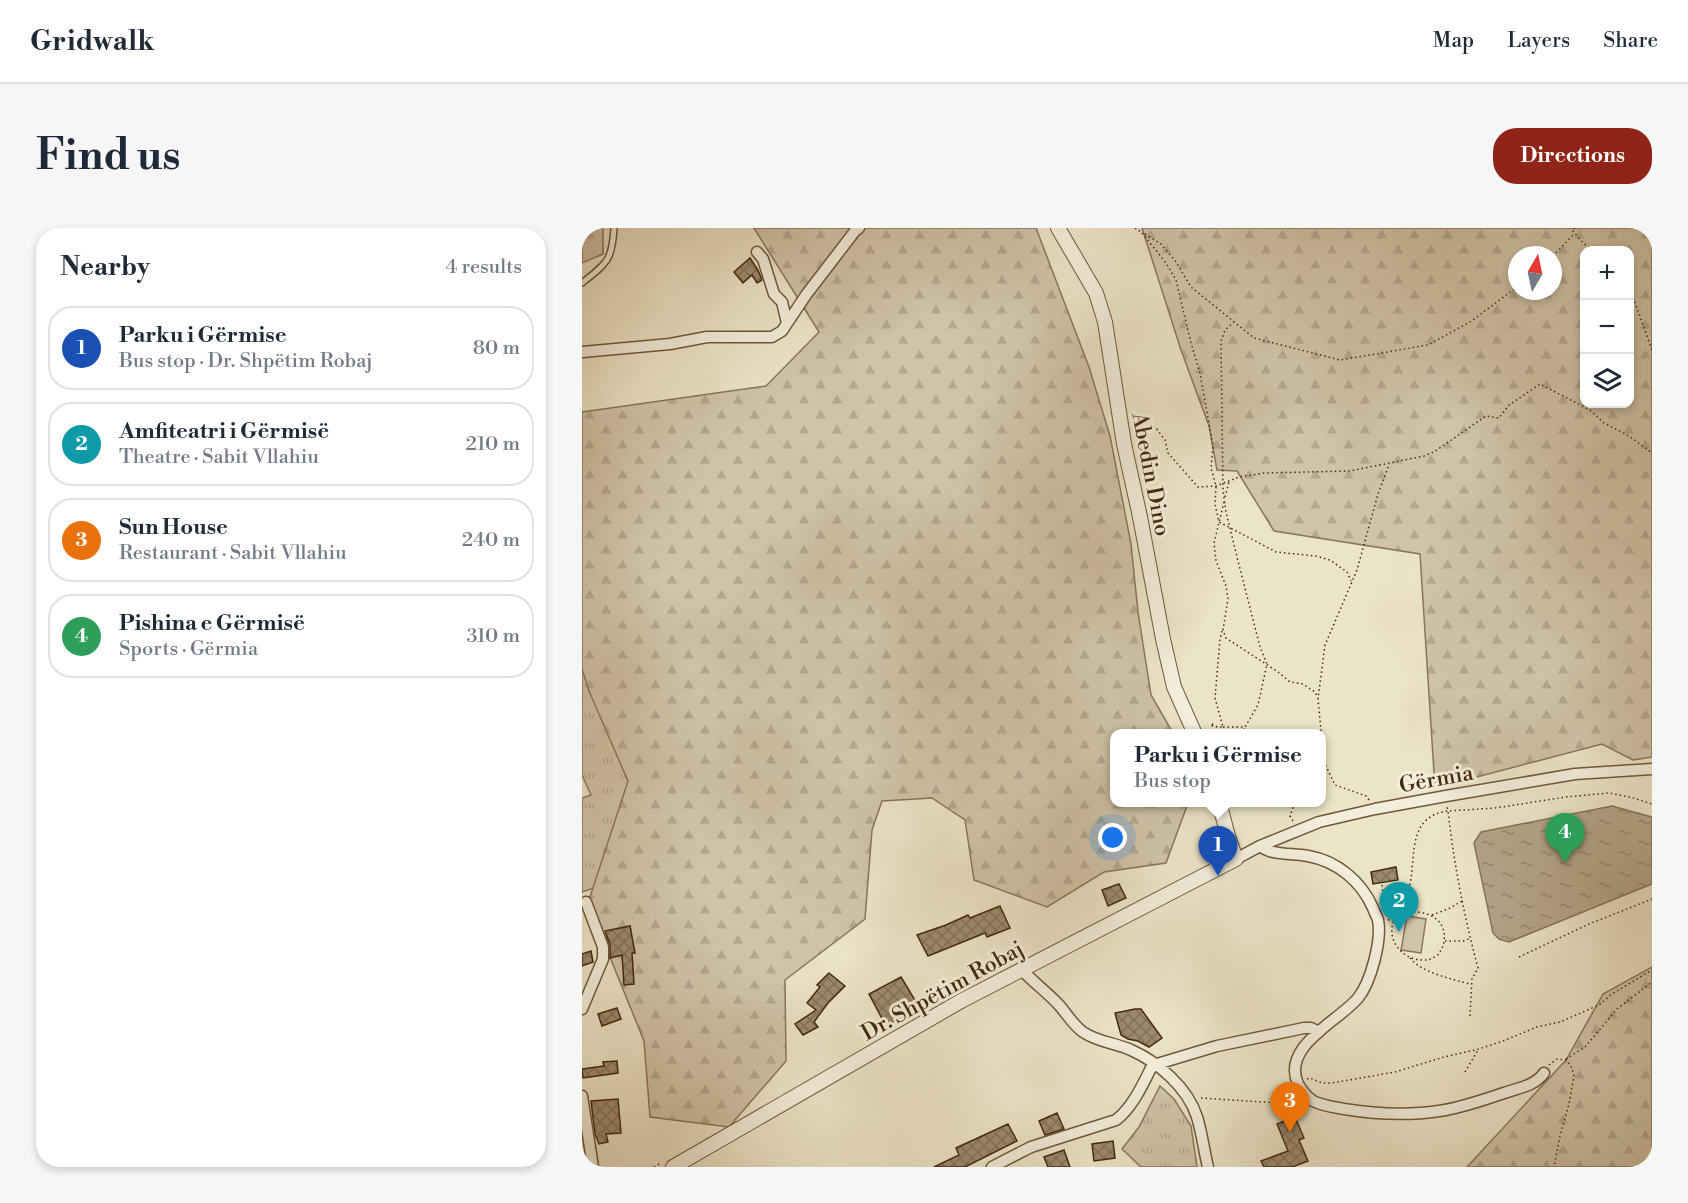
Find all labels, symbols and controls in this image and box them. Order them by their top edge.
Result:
text: Gridwalk [30,24,154,59]
text: Map [1433,28,1474,54]
text: Layers [1507,28,1570,54]
text: Share [1603,28,1658,54]
button: Directions [1493,128,1652,184]
text: Find us [36,130,180,183]
north arrow [1508,246,1562,300]
map controls [1580,246,1634,408]
button: + [1580,246,1634,300]
text: Nearby [60,251,150,283]
text: 4 results [445,255,522,280]
button: − [1580,300,1634,354]
text: Parku i Gërmise [119,322,287,349]
text: 1 [77,336,86,361]
text: 80 m [473,336,520,361]
text: Bus stop · Dr. Shpëtim Robaj [119,349,373,374]
button: layers [1580,354,1634,408]
street label: Abedin Dino [1125,409,1176,538]
text: Amfiteatri i Gërmisë [119,418,329,445]
text: 2 [75,432,88,457]
text: 210 m [465,432,520,457]
text: Theatre · Sabit Vllahiu [119,445,319,470]
text: Sun House [119,514,228,541]
text: 3 [75,528,88,553]
text: 240 m [462,528,520,553]
text: Restaurant · Sabit Vllahiu [119,541,347,566]
text: Pishina e Gërmisë [119,610,305,637]
text: 4 [75,624,88,649]
text: 310 m [467,624,520,649]
text: Sports · Gërmia [119,637,258,662]
popup [1110,729,1326,807]
text: Parku i Gërmise [1134,742,1302,769]
street label: Gërmia [1397,760,1476,799]
text: Bus stop [1134,769,1211,794]
pin: 4 [1546,814,1584,863]
your location [1098,823,1127,852]
pin: 1 [1198,826,1238,876]
pin: 2 [1380,882,1418,932]
street label: Dr. Shpëtim Robaj [857,935,1029,1047]
pin: 3 [1270,1082,1310,1132]

